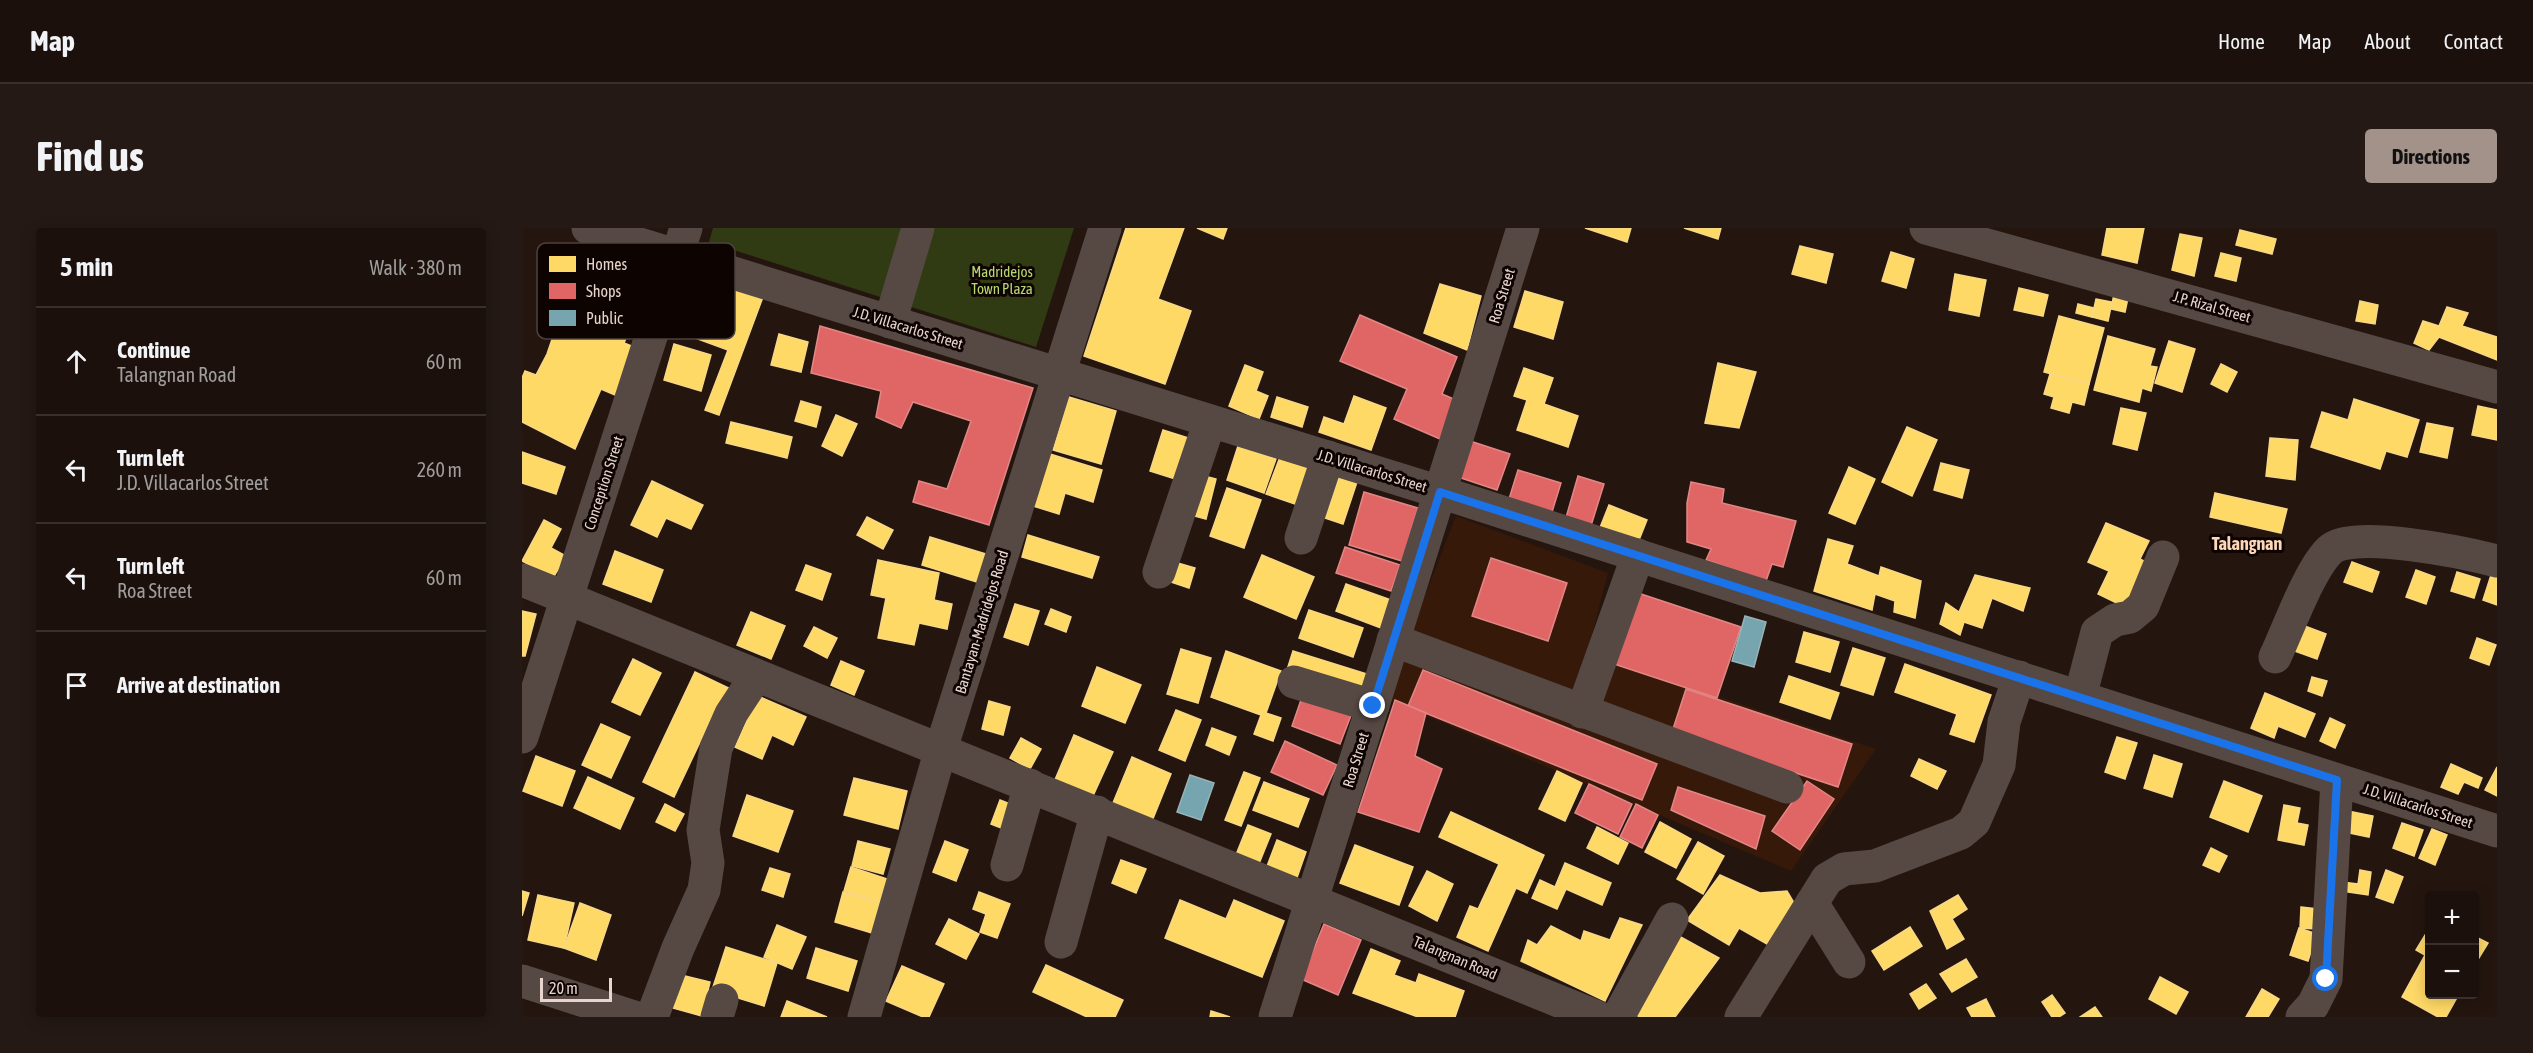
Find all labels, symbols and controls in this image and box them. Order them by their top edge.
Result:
text: Map [30,25,75,57]
text: Home [2218,29,2265,53]
text: Map [2298,29,2332,53]
text: About [2365,29,2411,53]
text: Contact [2444,29,2503,53]
button: Directions [2365,129,2497,183]
text: Find us [36,132,144,180]
legend [537,243,735,339]
text: 5 min [60,252,113,282]
text: Homes [586,255,628,273]
text: Walk · 380 m [370,256,462,279]
park label: Madridejos Town Plaza [971,263,1033,297]
street label: Roa Street [1485,266,1518,325]
text: Shops [586,282,622,301]
street label: J.P. Rizal Street [2171,287,2253,326]
street label: J.D. Villacarlos Street [851,303,965,352]
text: Public [586,309,623,327]
text: Continue [117,337,191,363]
icon: ahead [60,345,93,378]
text: 60 m [426,350,462,373]
text: Talangnan Road [117,363,236,386]
street label: Conception Street [580,434,627,532]
text: Turn left [117,445,184,471]
street label: J.D. Villacarlos Street [1315,446,1429,495]
icon: left [60,453,93,486]
text: 260 m [417,458,462,481]
text: J.D. Villacarlos Street [117,471,269,494]
district label: Talangnan [2212,533,2282,554]
street label: Bantayan-Madridejos Road [952,548,1011,696]
text: Turn left [117,553,184,579]
icon: left [60,561,93,594]
text: 60 m [426,566,462,589]
text: Roa Street [117,579,192,602]
icon: arrive [60,669,93,702]
text: Arrive at destination [117,672,280,698]
route end [1359,692,1385,718]
street label: Roa Street [1339,730,1372,789]
street label: J.D. Villacarlos Street [2361,780,2475,831]
map controls [2425,891,2479,999]
button: + [2425,891,2479,945]
street label: Talangnan Road [1411,932,1500,983]
button: − [2425,945,2479,999]
route start [2312,965,2338,991]
scale bar [540,975,612,1002]
text: 20 m [549,979,578,997]

